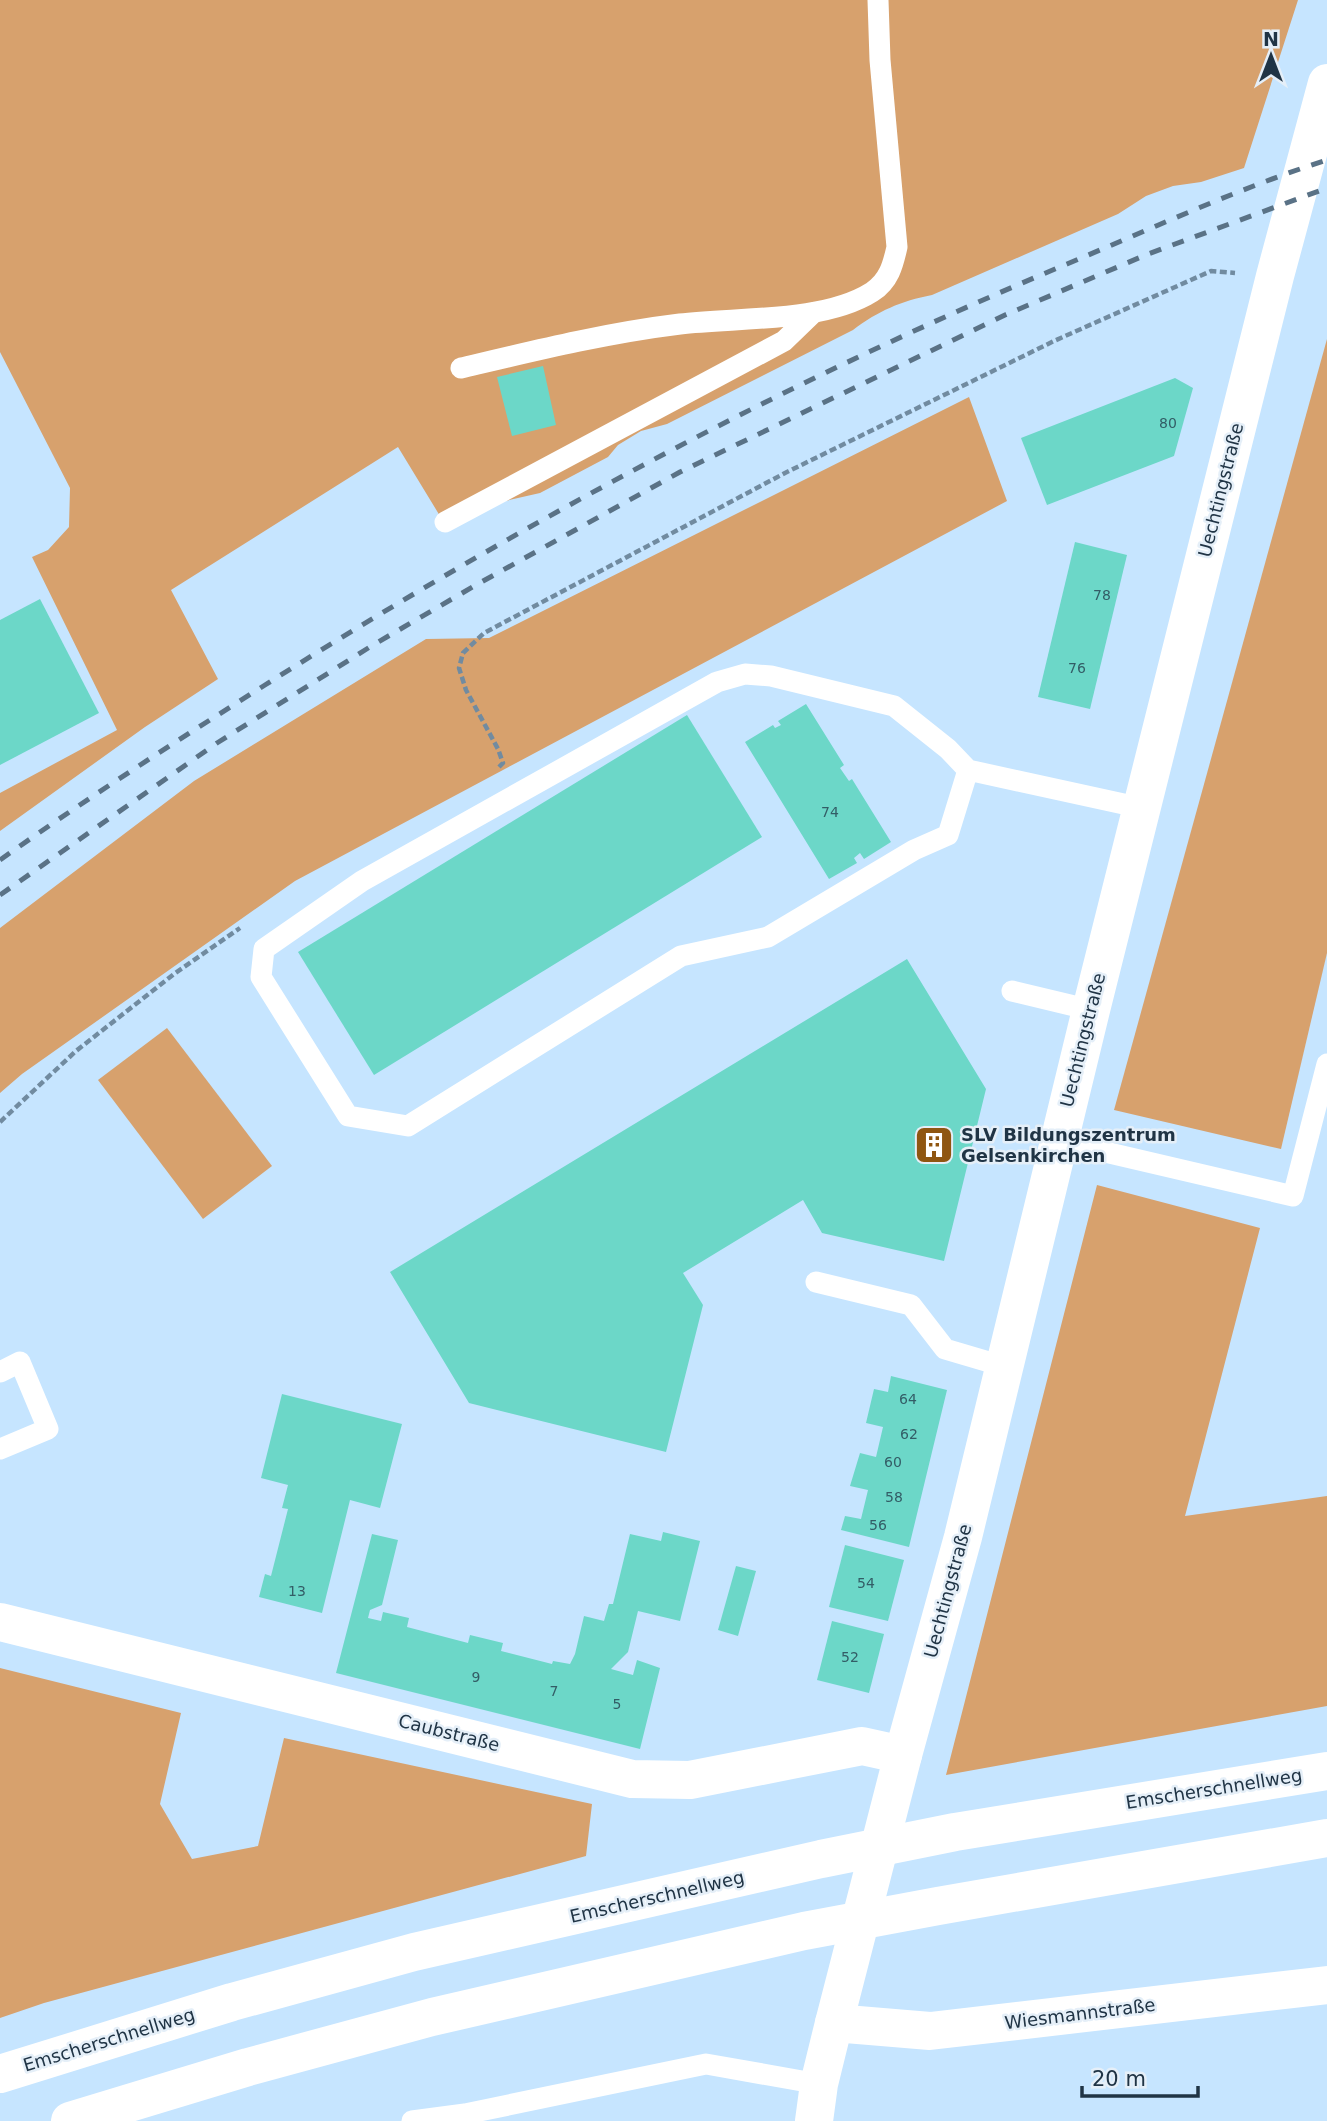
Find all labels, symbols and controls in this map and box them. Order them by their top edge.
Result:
north arrow [1236,21,1306,91]
text: N [1263,28,1279,50]
house number: 80 [1159,415,1177,431]
street label: Uechtingstraße [1194,421,1247,559]
house number: 78 [1093,587,1111,603]
house number: 76 [1068,660,1086,676]
house number: 74 [821,804,839,820]
street label: Uechtingstraße [1056,971,1109,1109]
building icon: SLV Bildungszentrum Gelsenkirchen [913,1124,955,1166]
place label: SLV Bildungszentrum Gelsenkirchen [961,1124,1176,1166]
house number: 64 [899,1391,917,1407]
house number: 62 [900,1426,918,1442]
house number: 60 [884,1454,902,1470]
house number: 58 [885,1489,903,1505]
house number: 56 [869,1517,887,1533]
street label: Uechtingstraße [920,1522,975,1660]
house number: 54 [857,1575,875,1591]
house number: 13 [288,1583,306,1599]
house number: 52 [841,1649,859,1665]
house number: 9 [472,1669,480,1685]
house number: 7 [550,1683,558,1699]
house number: 5 [613,1696,621,1712]
street label: Caubstraße [396,1710,502,1755]
street label: Emscherschnellweg [1124,1764,1304,1813]
street label: Emscherschnellweg [568,1866,746,1927]
street label: Wiesmannstraße [1003,1994,1156,2033]
street label: Emscherschnellweg [20,2003,197,2076]
scale bar [1082,2054,1198,2098]
text: 20 m [1092,2067,1146,2091]

